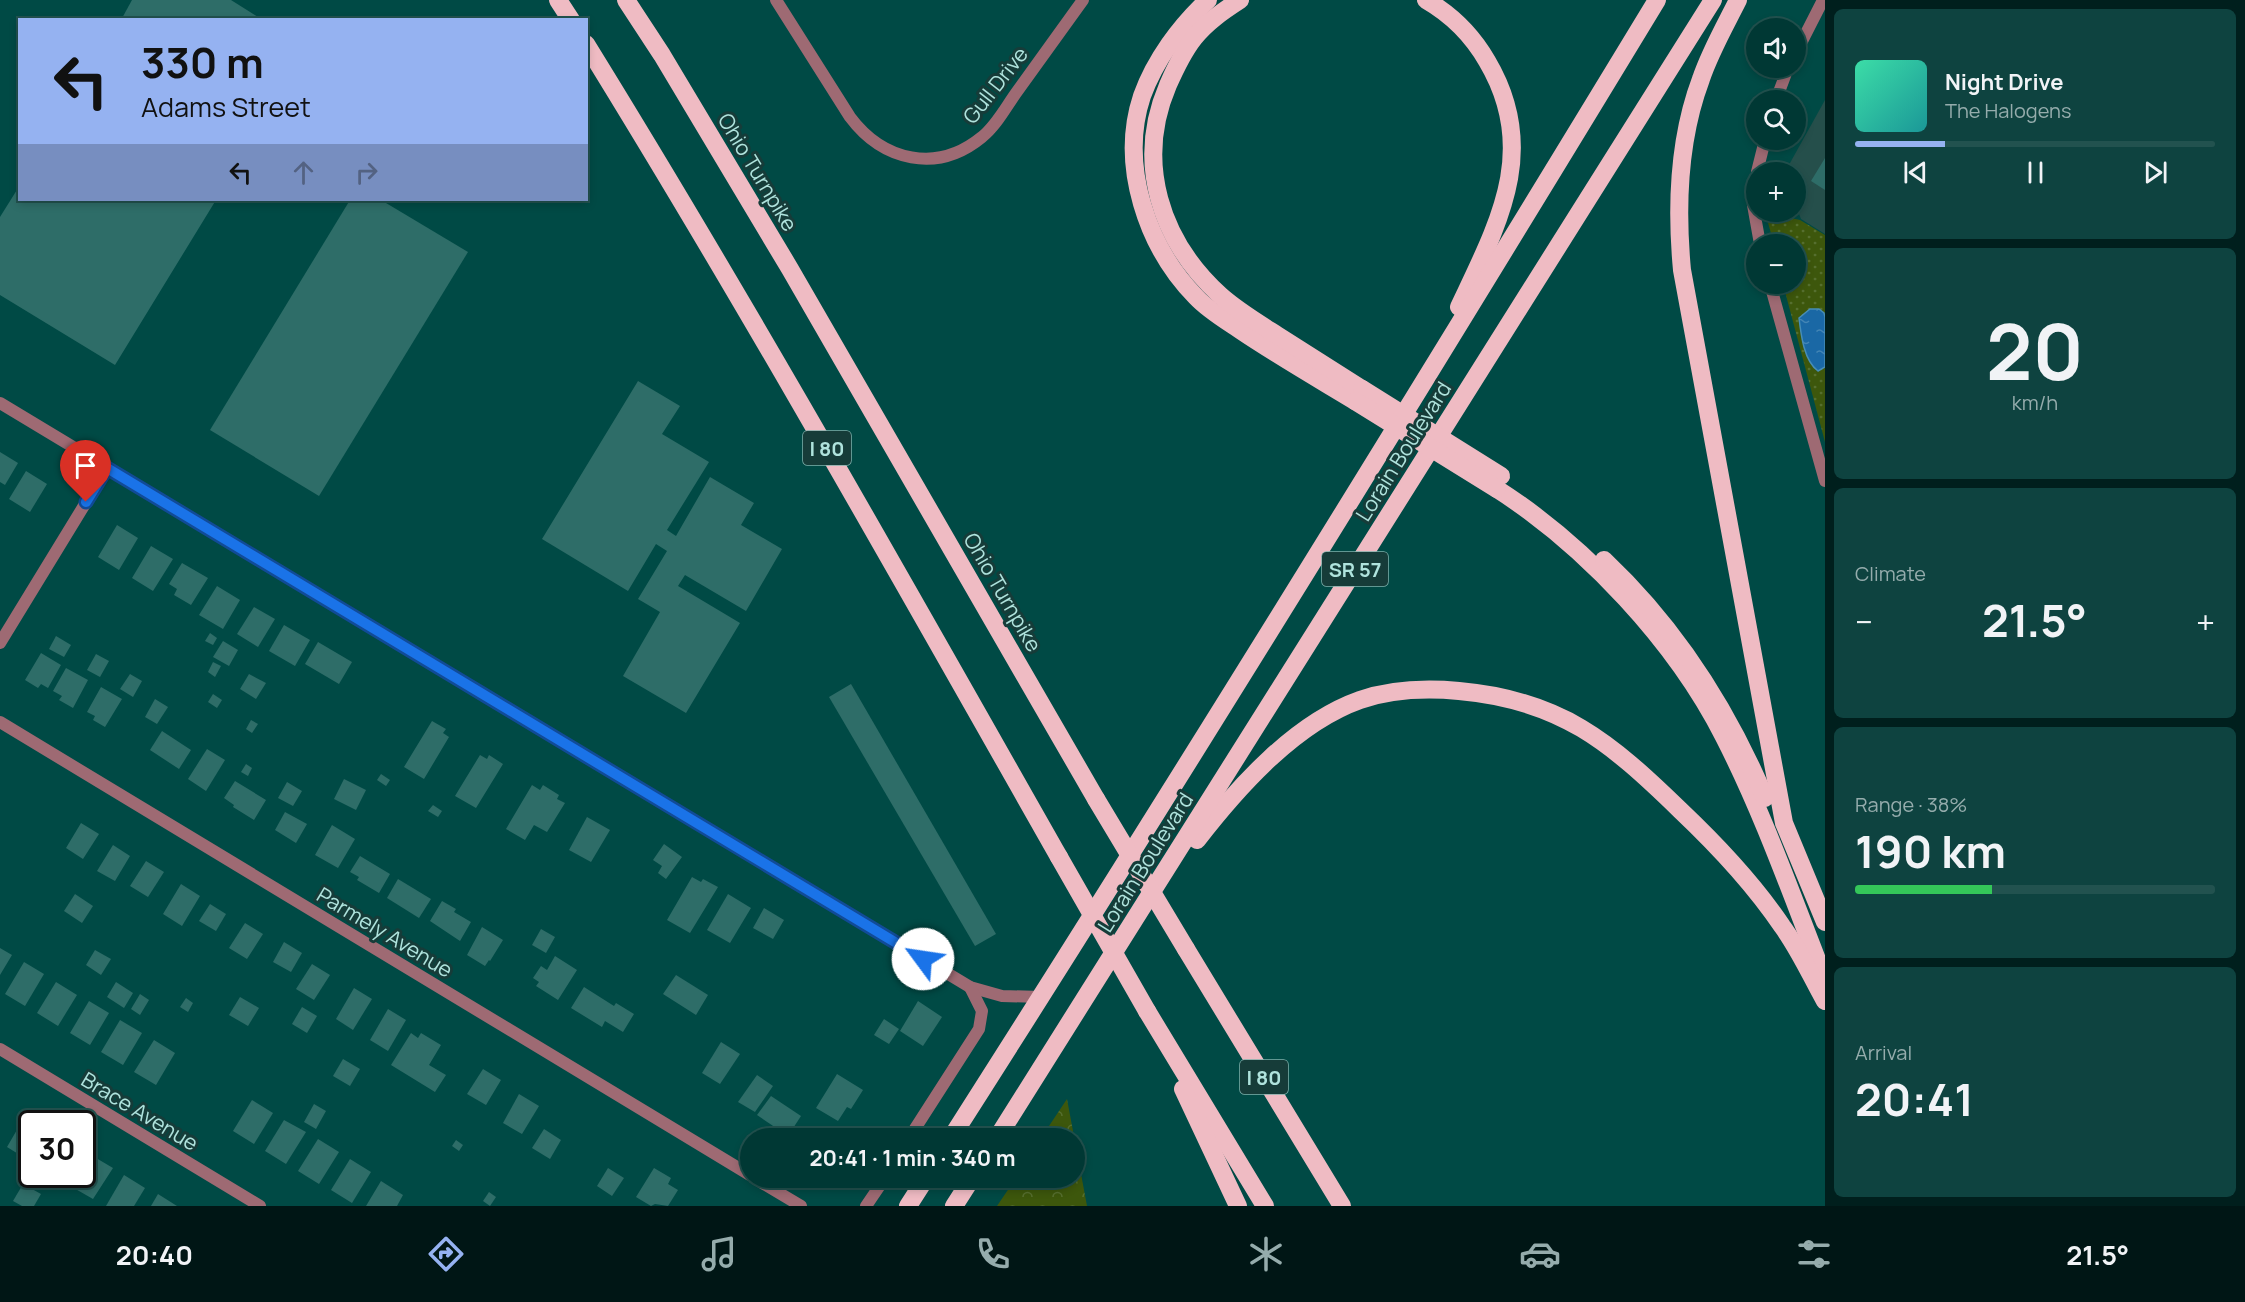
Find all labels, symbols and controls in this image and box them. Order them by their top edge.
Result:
map controls [1746,18,1806,294]
button: sound [1746,18,1806,78]
text: 330 m [141,33,264,91]
street label: Gull Drive [956,41,1034,129]
icon: left [42,42,120,120]
text: Night Drive [1945,67,2064,97]
text: Adams Street [141,88,311,125]
button: search [1746,90,1806,150]
text: The Halogens [1945,97,2071,124]
street label: Ohio Turnpike [712,108,804,236]
icon: left [224,156,257,189]
icon: ahead [287,156,320,189]
icon: right [350,156,383,189]
icon: previous [1899,156,1932,189]
icon: pause [2019,156,2052,189]
icon: next [2139,156,2172,189]
button: + [1746,162,1806,222]
button: − [1746,234,1806,294]
text: 20 [1986,297,2084,403]
street label: Lorain Boulevard [1349,376,1457,526]
text: km/h [2012,389,2058,416]
road number: I 80 [803,431,851,465]
pin [60,440,111,502]
icon: arrive [69,449,102,482]
street label: Ohio Turnpike [958,527,1048,657]
road number: SR 57 [1322,552,1388,586]
text: Climate [1855,560,1926,587]
text: 21.5° [1982,589,2087,651]
text: − [1855,599,1873,644]
text: + [2196,599,2215,644]
street label: Lorain Boulevard [1091,787,1199,937]
text: Range · 38% [1855,791,1967,818]
text: 190 km [1855,820,2006,882]
street label: Parmely Avenue [312,880,458,984]
position arrow [891,927,955,991]
text: Arrival [1855,1039,1912,1066]
road number: I 80 [1240,1060,1288,1094]
street label: Brace Avenue [76,1065,204,1157]
text: 20:41 [1855,1068,1974,1130]
speed limit sign: 30 [18,1110,96,1188]
text: 20:41 · 1 min · 340 m [809,1143,1016,1173]
icon: directions [425,1233,467,1275]
icon: music [698,1233,740,1275]
icon: phone [972,1233,1014,1275]
icon: climate [1245,1233,1287,1275]
icon: car [1519,1233,1561,1275]
icon: filters [1793,1233,1835,1275]
text: 20:40 [116,1236,193,1273]
text: 21.5° [2066,1236,2129,1273]

